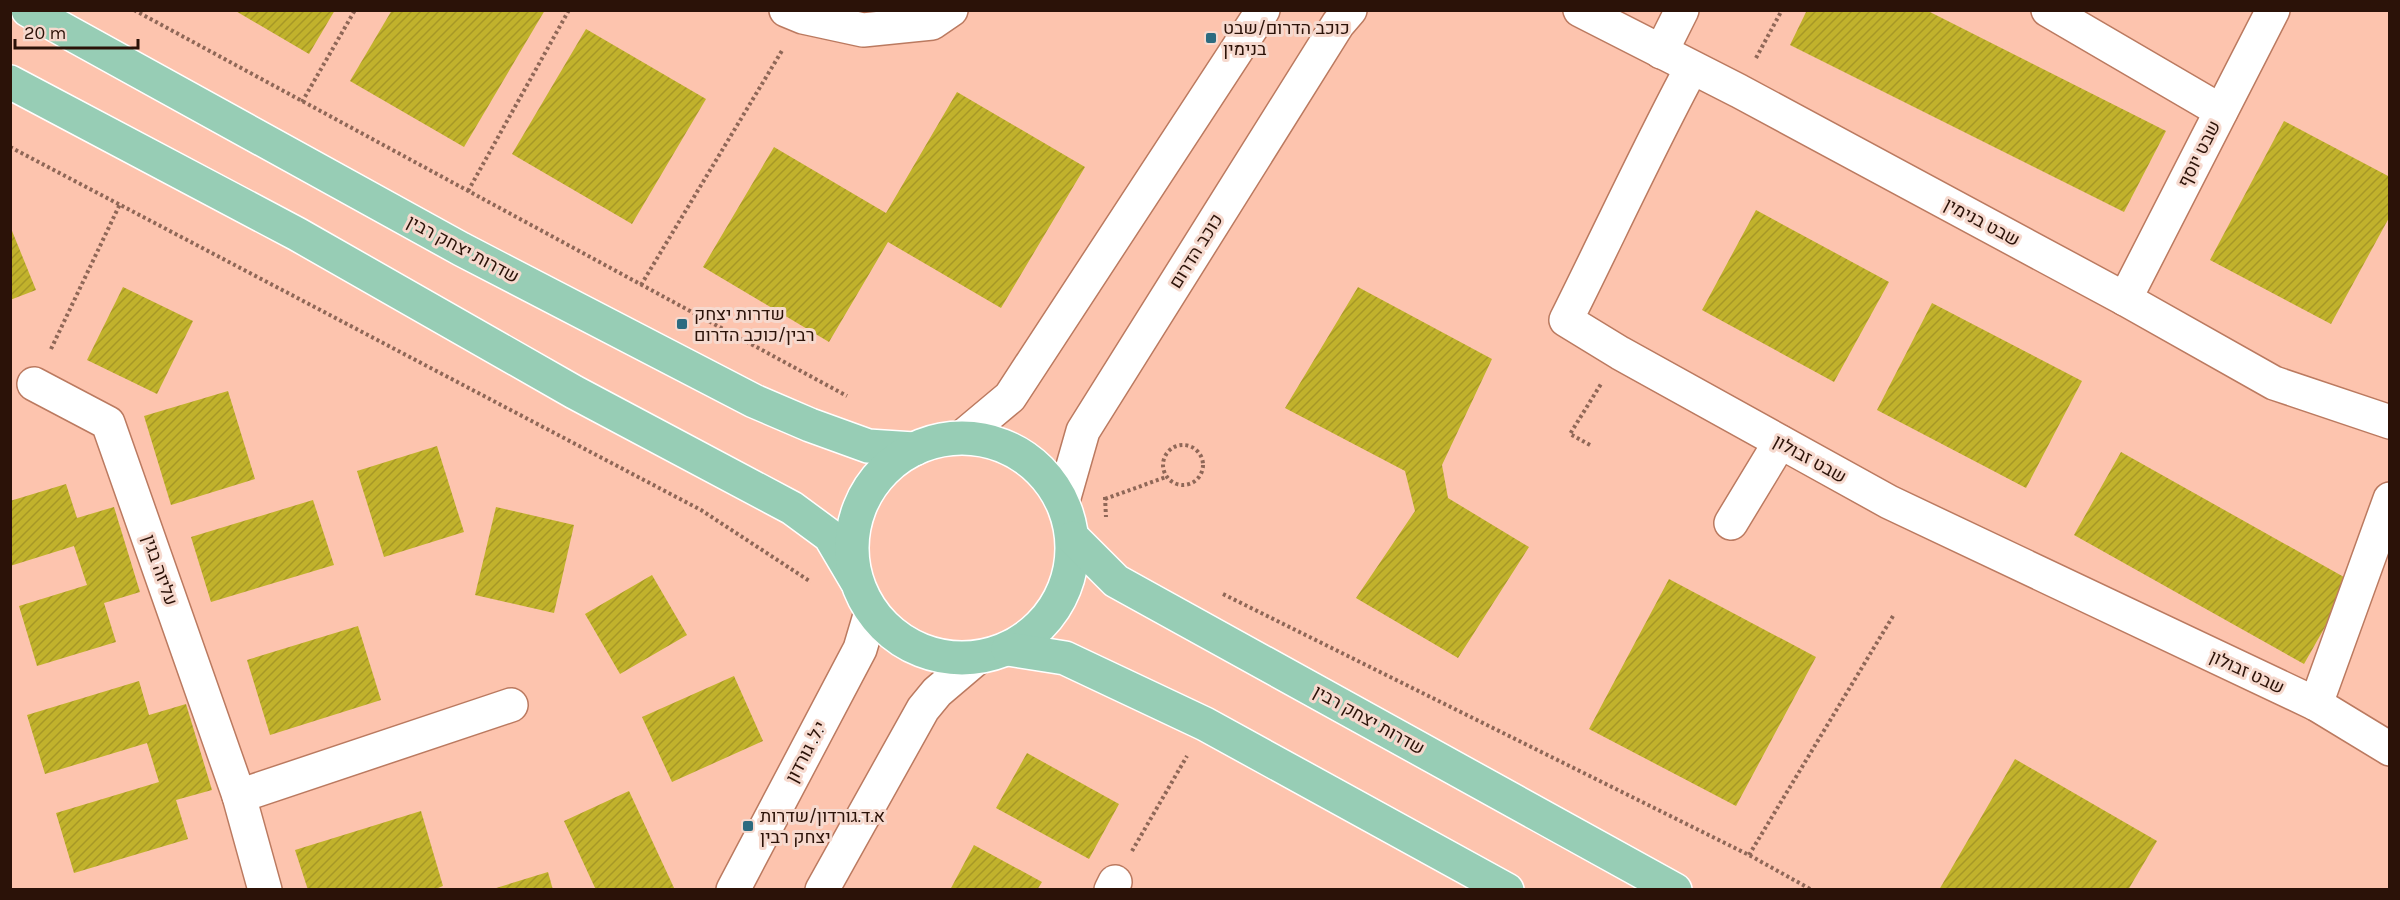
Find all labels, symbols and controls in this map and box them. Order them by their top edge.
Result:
scale bar [15,12,138,50]
place label: כוכב הדרום/שבט בנימין [1223,17,1350,60]
text: 20 m [24,22,66,44]
marker: כוכב הדרום/שבט בנימין [1204,31,1218,45]
street label: שבט יוסף [2173,117,2225,191]
street label: שבט בנימין [1940,193,2024,251]
street label: שדרות יצחק רבין [403,210,523,288]
street label: כוכב הדרום [1164,210,1228,292]
place label: שדרות יצחק רבין/כוכב הדרום [694,303,815,346]
marker: שדרות יצחק רבין/כוכב הדרום [675,317,689,331]
street label: שבט זבולון [1770,430,1850,488]
street label: עליזה בגין [138,532,182,608]
street label: שבט זבולון [2206,645,2288,699]
street label: שדרות יצחק רבין [1309,680,1429,760]
street label: י.ל. גורדון [781,718,831,786]
place label: א.ד.גורדון/שדרות יצחק רבין [760,805,885,848]
marker: א.ד.גורדון/שדרות יצחק רבין [741,819,755,833]

